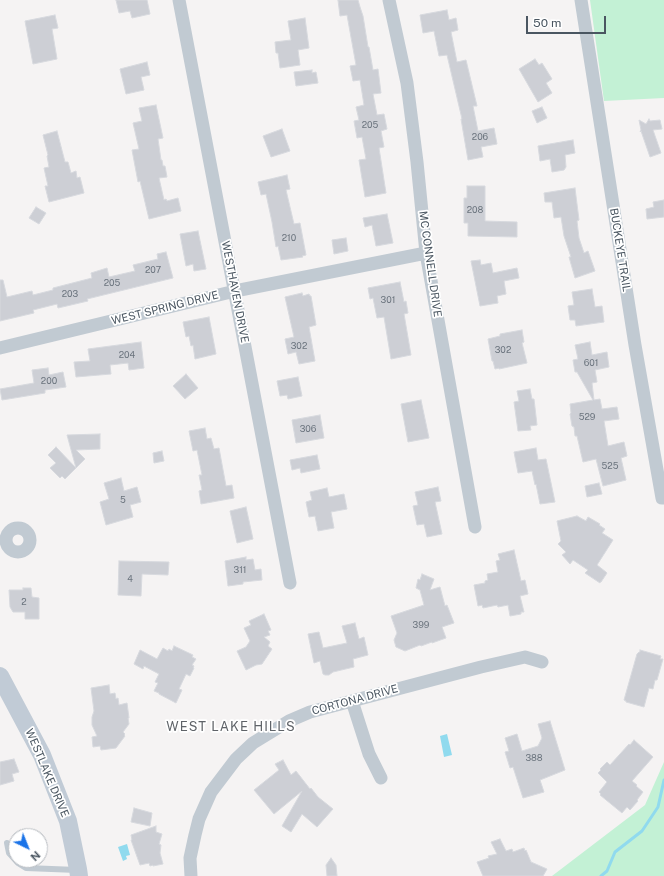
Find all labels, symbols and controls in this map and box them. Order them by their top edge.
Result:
scale bar [528,8,608,34]
text: 50 m [533,16,561,30]
house number: 205 [362,120,378,130]
house number: 206 [472,132,488,142]
house number: 208 [467,205,483,215]
street label: BUCKEYE TRAIL [607,207,633,293]
street label: MC CONNELL DRIVE [416,210,444,318]
house number: 210 [282,233,296,243]
street label: WESTHAVEN DRIVE [219,240,251,344]
house number: 207 [145,265,161,275]
house number: 205 [104,278,120,288]
street label: WEST SPRING DRIVE [110,288,220,328]
house number: 203 [62,289,78,299]
house number: 301 [381,295,395,305]
house number: 302 [291,341,307,351]
house number: 302 [495,345,511,355]
house number: 204 [119,350,135,360]
house number: 601 [584,358,598,368]
house number: 200 [41,376,57,386]
house number: 529 [579,412,595,422]
house number: 306 [300,424,316,434]
house number: 525 [602,461,618,471]
house number: 5 [120,495,126,505]
house number: 311 [234,565,246,575]
house number: 4 [127,574,133,584]
house number: 2 [21,597,27,607]
house number: 399 [413,620,429,630]
street label: CORTONA DRIVE [310,682,400,718]
district label: WEST LAKE HILLS [166,719,296,735]
street label: WESTLAKE DRIVE [22,727,72,819]
house number: 388 [525,753,543,763]
north arrow [8,828,48,868]
text: N [28,849,43,863]

